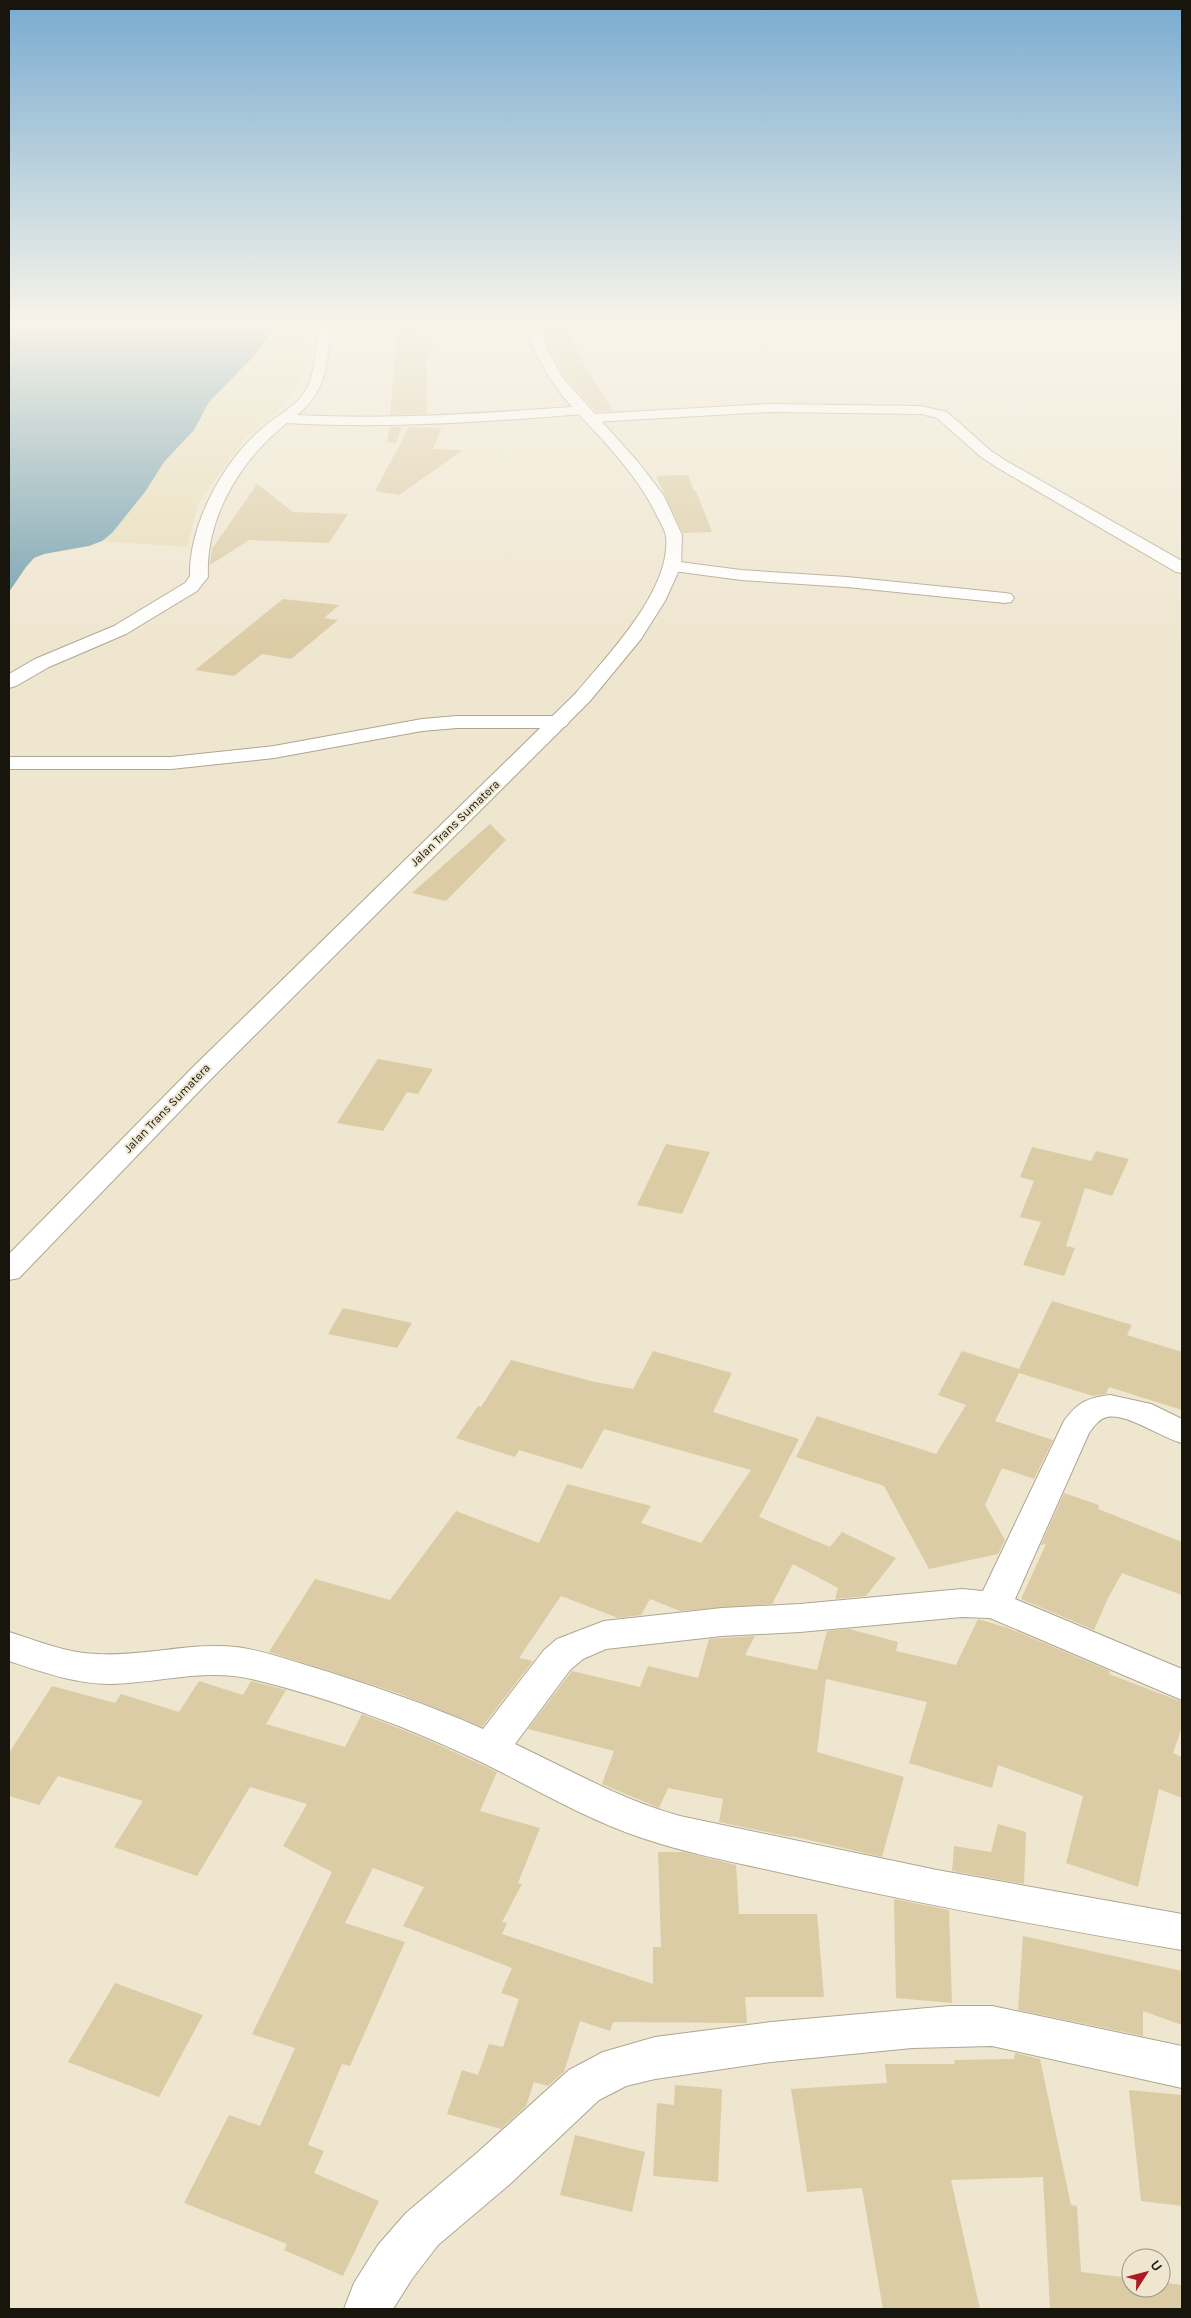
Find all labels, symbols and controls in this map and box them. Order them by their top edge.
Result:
street label: Jalan Trans Sumatera [408,777,502,869]
street label: Jalan Trans Sumatera [121,1061,213,1155]
north arrow [1121,2248,1171,2298]
text: U [1146,2257,1166,2275]

